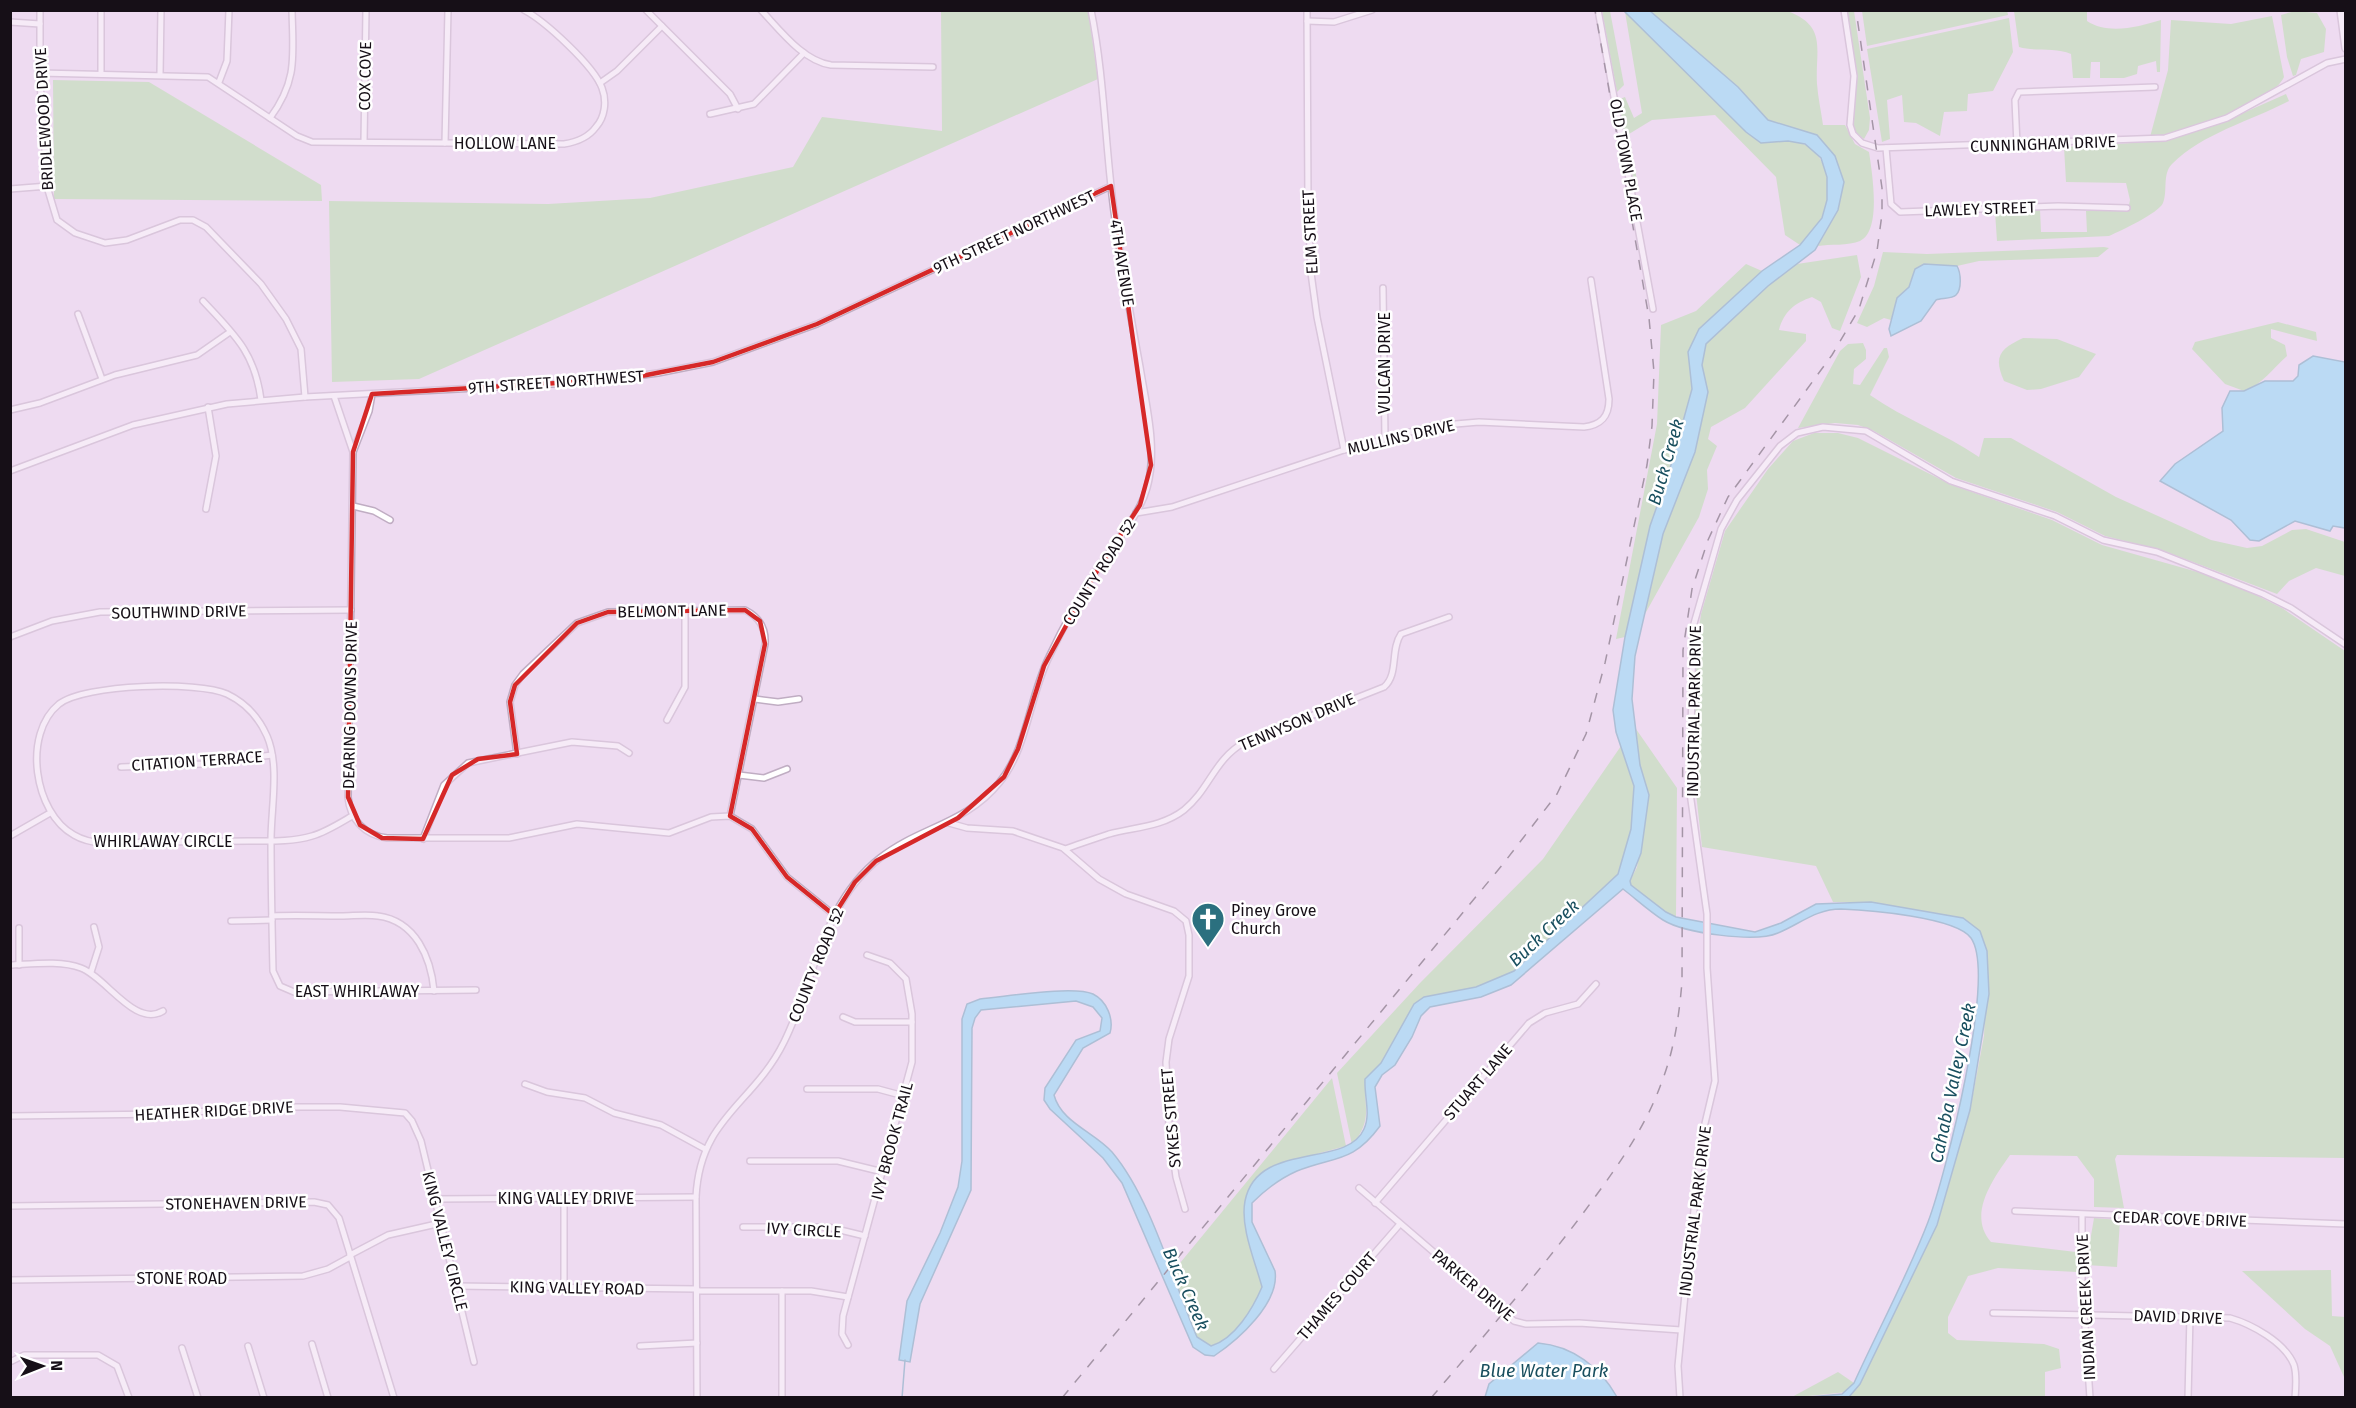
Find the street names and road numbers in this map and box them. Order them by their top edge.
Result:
street label: COX COVE [355,41,375,111]
street label: BRIDLEWOOD DRIVE [31,47,57,191]
street label: OLD TOWN PLACE [1606,97,1646,223]
street label: CUNNINGHAM DRIVE [1970,132,2116,156]
street label: HOLLOW LANE [454,134,556,153]
street label: 9TH STREET NORTHWEST [930,186,1099,278]
street label: ELM STREET [1298,188,1322,275]
street label: LAWLEY STREET [1924,198,2037,220]
street label: 4TH AVENUE [1106,218,1138,308]
street label: VULCAN DRIVE [1375,312,1394,414]
street label: 9TH STREET NORTHWEST [467,366,645,398]
street label: MULLINS DRIVE [1345,415,1457,459]
street label: COUNTY ROAD 52 [1058,515,1140,629]
street label: SOUTHWIND DRIVE [111,601,247,623]
street label: BELMONT LANE [617,601,727,621]
street label: DEARING DOWNS DRIVE [339,621,361,789]
street label: INDUSTRIAL PARK DRIVE [1683,625,1705,797]
street label: TENNYSON DRIVE [1236,689,1358,755]
street label: CITATION TERRACE [131,747,263,775]
street label: WHIRLAWAY CIRCLE [94,832,232,851]
street label: COUNTY ROAD 52 [784,905,848,1025]
street label: EAST WHIRLAWAY [295,982,420,1001]
street label: STUART LANE [1440,1040,1516,1124]
street label: SYKES STREET [1157,1067,1185,1168]
street label: IVY BROOK TRAIL [867,1080,917,1202]
street label: HEATHER RIDGE DRIVE [134,1097,294,1125]
street label: INDUSTRIAL PARK DRIVE [1675,1125,1715,1297]
street label: KING VALLEY CIRCLE [418,1169,472,1313]
street label: KING VALLEY DRIVE [498,1189,634,1208]
street label: STONEHAVEN DRIVE [165,1192,307,1214]
street label: CEDAR COVE DRIVE [2113,1207,2247,1231]
street label: IVY CIRCLE [766,1219,842,1241]
street label: INDIAN CREEK DRIVE [2073,1233,2099,1381]
street label: PARKER DRIVE [1428,1245,1518,1325]
street label: THAMES COURT [1294,1248,1381,1344]
street label: STONE ROAD [137,1269,227,1288]
street label: KING VALLEY ROAD [510,1277,644,1299]
street label: DAVID DRIVE [2133,1306,2223,1328]

